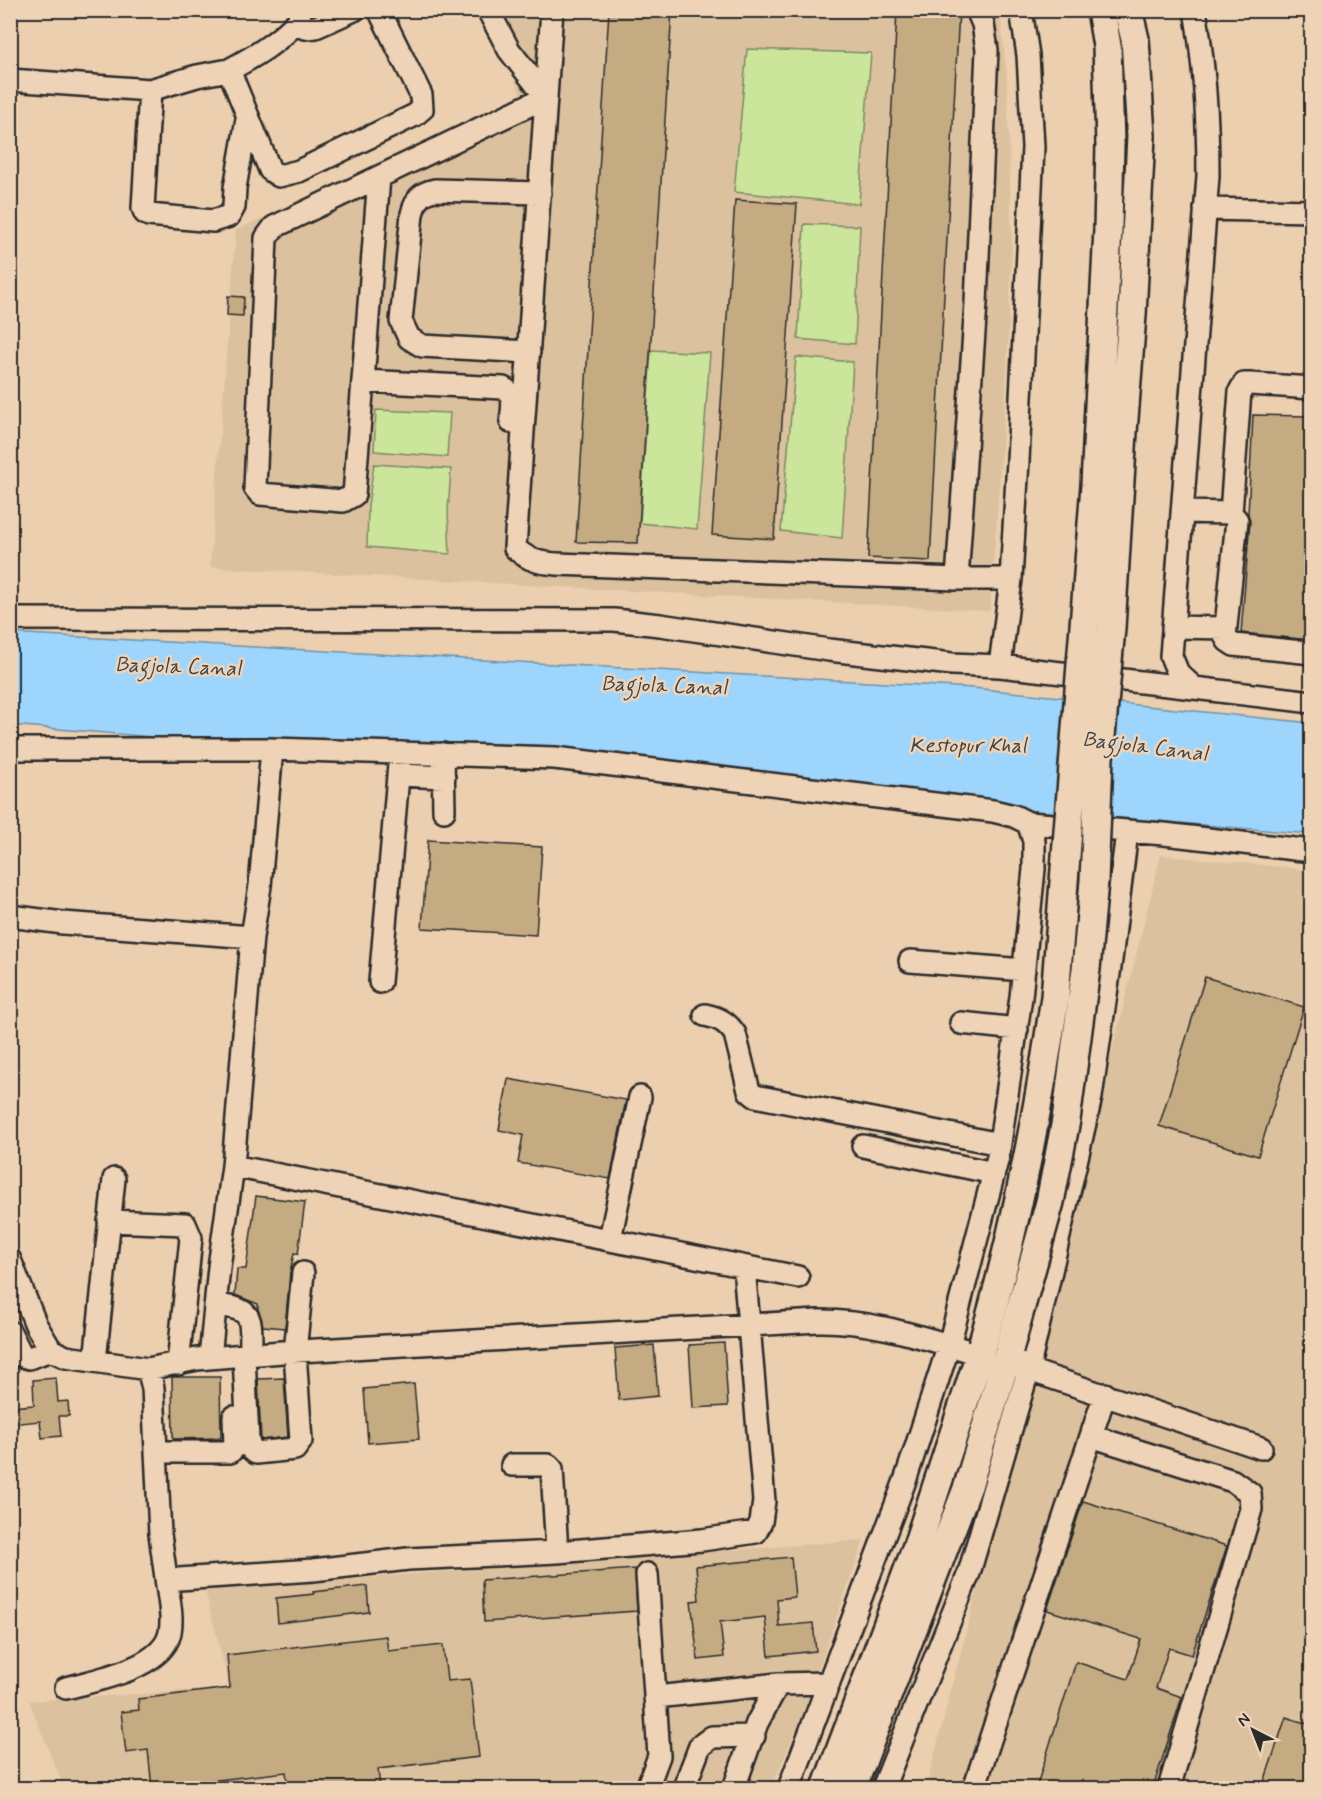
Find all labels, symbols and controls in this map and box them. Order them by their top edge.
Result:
water label: Bagjola Canal [114,651,243,685]
water label: Bagjola Canal [600,670,729,704]
water label: Bagjola Canal [1080,725,1211,771]
water label: Kestopur Khal [909,732,1029,760]
north arrow [1223,1700,1283,1760]
text: N [1233,1709,1255,1731]

